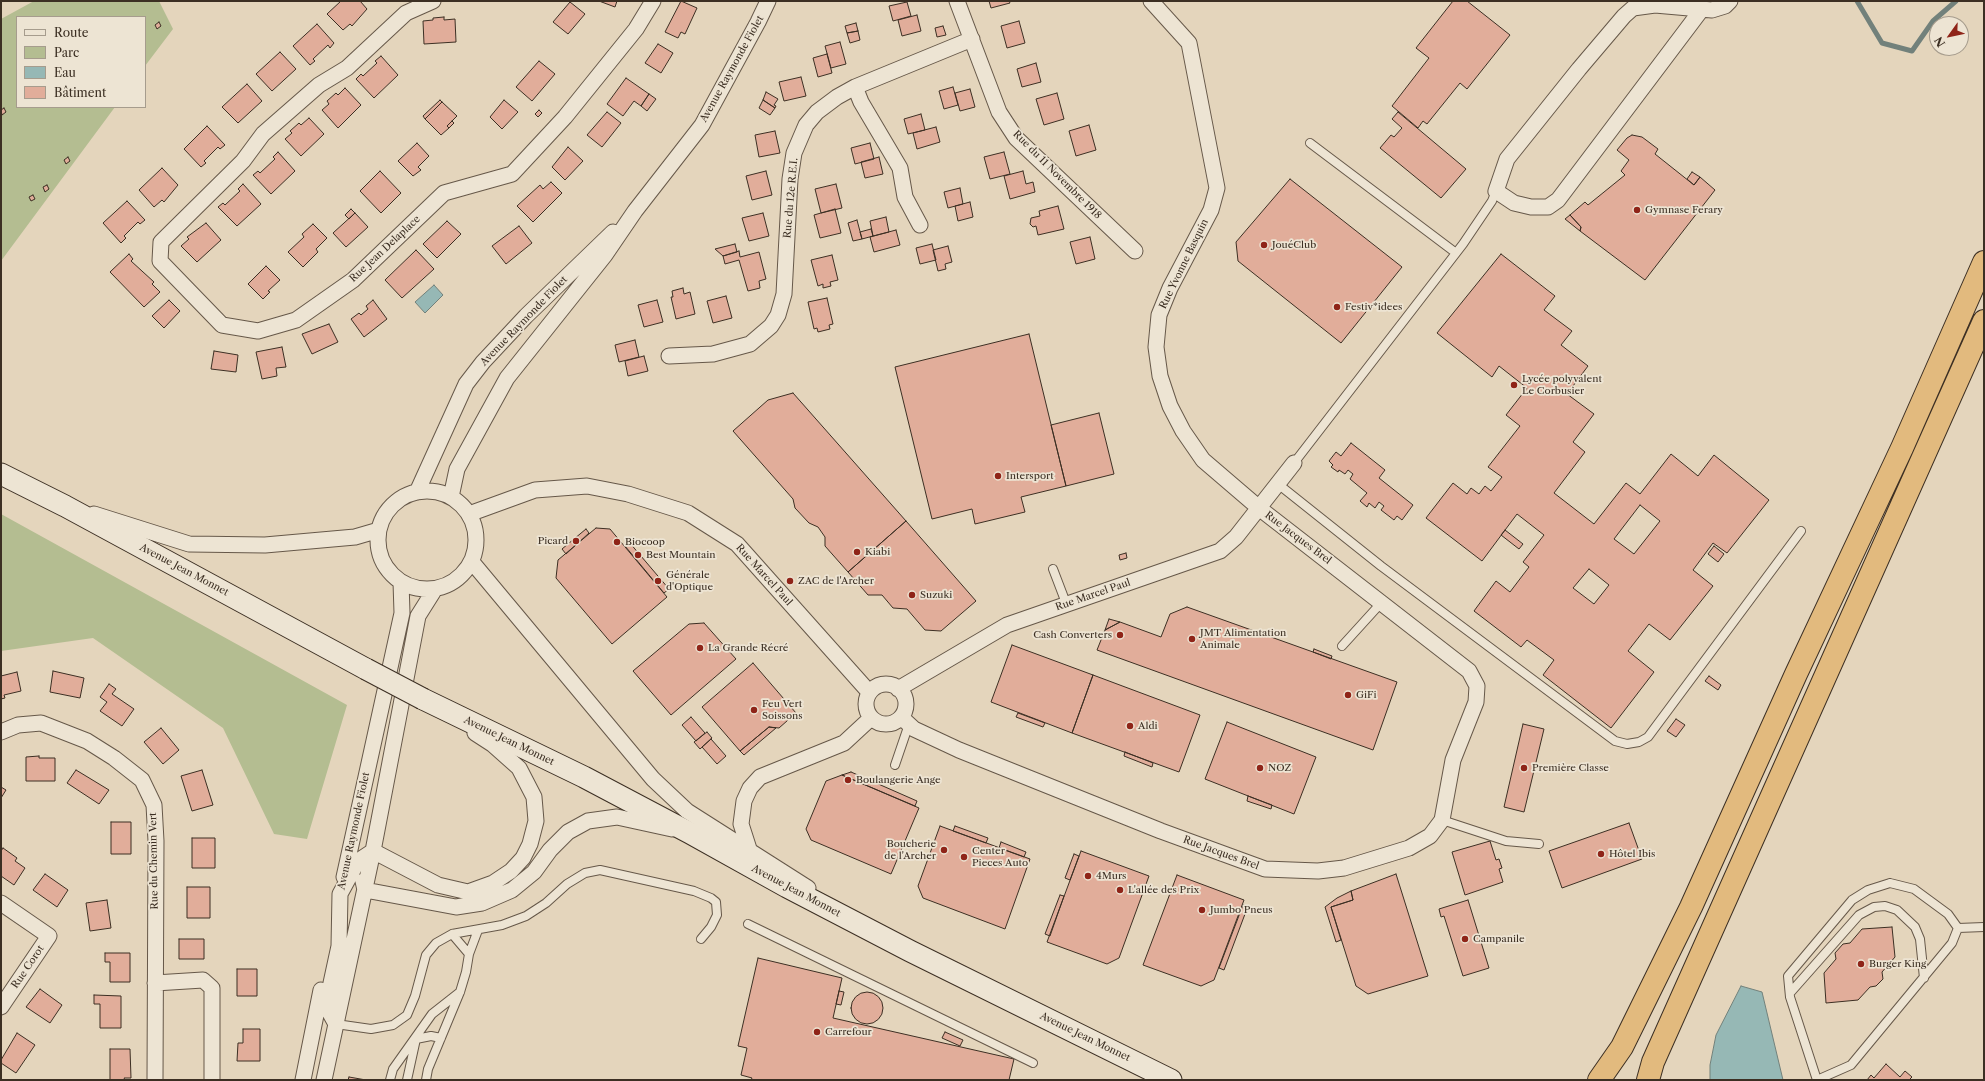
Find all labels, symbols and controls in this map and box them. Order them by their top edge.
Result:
street label: Avenue Raymonde Fiolet [698,14,766,124]
legend [16,16,146,108]
north arrow [1929,16,1969,56]
text: Route [54,25,88,40]
text: N [1931,34,1948,50]
text: Parc [54,45,79,60]
text: Eau [54,65,76,80]
text: Bâtiment [54,85,106,100]
street label: Rue du 11 Novembre 1918 [1010,128,1104,222]
street label: Rue du 12e R.E.I. [782,157,800,239]
place label: Gymnase Ferary [1645,204,1723,216]
marker: Gymnase Ferary [1632,205,1642,215]
street label: Rue Jean Delaplace [347,213,423,285]
street label: Rue Yvonne Basquin [1157,217,1211,311]
place label: JouéClub [1272,239,1316,251]
marker: JouéClub [1259,240,1269,250]
street label: Avenue Raymonde Fiolet [478,274,570,368]
place label: Festiv*idees [1345,301,1402,313]
marker: Festiv*idees [1332,302,1342,312]
place label: Lycée polyvalent Le Corbusier [1522,373,1602,396]
marker: Lycée polyvalent Le Corbusier [1509,380,1519,390]
place label: Intersport [1006,470,1054,482]
marker: Intersport [993,471,1003,481]
street label: Rue Jacques Brel [1262,509,1334,567]
place label: Picard [538,535,568,547]
marker: Picard [571,536,581,546]
place label: Biocoop [625,536,665,548]
marker: Biocoop [612,537,622,547]
street label: Avenue Jean Monnet [137,541,231,599]
street label: Rue Marcel Paul [733,542,795,608]
place label: Kiabi [865,546,890,558]
marker: Kiabi [852,547,862,557]
place label: Best Mountain [646,549,716,561]
marker: Best Mountain [633,550,643,560]
place label: Générale d'Optique [666,569,713,592]
place label: ZAC de l'Archer [798,575,874,587]
marker: Générale d'Optique [653,576,663,586]
marker: ZAC de l'Archer [785,576,795,586]
street label: Rue Marcel Paul [1054,577,1132,613]
place label: Suzuki [920,589,952,601]
marker: Suzuki [907,590,917,600]
place label: JMT Alimentation Animale [1200,627,1286,650]
place label: Cash Converters [1033,629,1112,641]
marker: Cash Converters [1115,630,1125,640]
marker: JMT Alimentation Animale [1187,634,1197,644]
place label: La Grande Récré [708,642,788,654]
marker: La Grande Récré [695,643,705,653]
place label: GiFi [1356,689,1377,701]
marker: GiFi [1343,690,1353,700]
place label: Feu Vert Soissons [762,698,803,722]
marker: Feu Vert Soissons [749,705,759,715]
street label: Avenue Jean Monnet [462,714,556,768]
place label: Aldi [1138,720,1158,732]
marker: Aldi [1125,721,1135,731]
place label: NOZ [1268,762,1291,774]
place label: Première Classe [1532,762,1609,774]
marker: NOZ [1255,763,1265,773]
marker: Première Classe [1519,763,1529,773]
street label: Avenue Raymonde Fiolet [336,771,372,891]
place label: Boulangerie Ange [856,774,941,786]
marker: Boulangerie Ange [843,775,853,785]
street label: Rue du Chemin Vert [147,812,161,910]
street label: Rue Jacques Brel [1181,834,1261,872]
place label: Boucherie de l'Archer [884,838,936,862]
marker: Boucherie de l'Archer [939,845,949,855]
place label: Center Pieces Auto [972,845,1028,868]
place label: Hôtel Ibis [1609,848,1655,860]
marker: Hôtel Ibis [1596,849,1606,859]
marker: Center Pieces Auto [959,852,969,862]
street label: Avenue Jean Monnet [749,862,843,920]
place label: 4Murs [1096,870,1126,882]
marker: 4Murs [1083,871,1093,881]
place label: L'allée des Prix [1128,884,1199,896]
marker: L'allée des Prix [1115,885,1125,895]
place label: Jumbo Pneus [1210,904,1273,916]
marker: Jumbo Pneus [1197,905,1207,915]
place label: Campanile [1473,933,1525,945]
marker: Campanile [1460,934,1470,944]
street label: Rue Corot [9,943,47,991]
place label: Burger King [1869,958,1926,970]
marker: Burger King [1856,959,1866,969]
street label: Avenue Jean Monnet [1038,1010,1132,1064]
place label: Carrefour [825,1026,872,1038]
marker: Carrefour [812,1027,822,1037]

